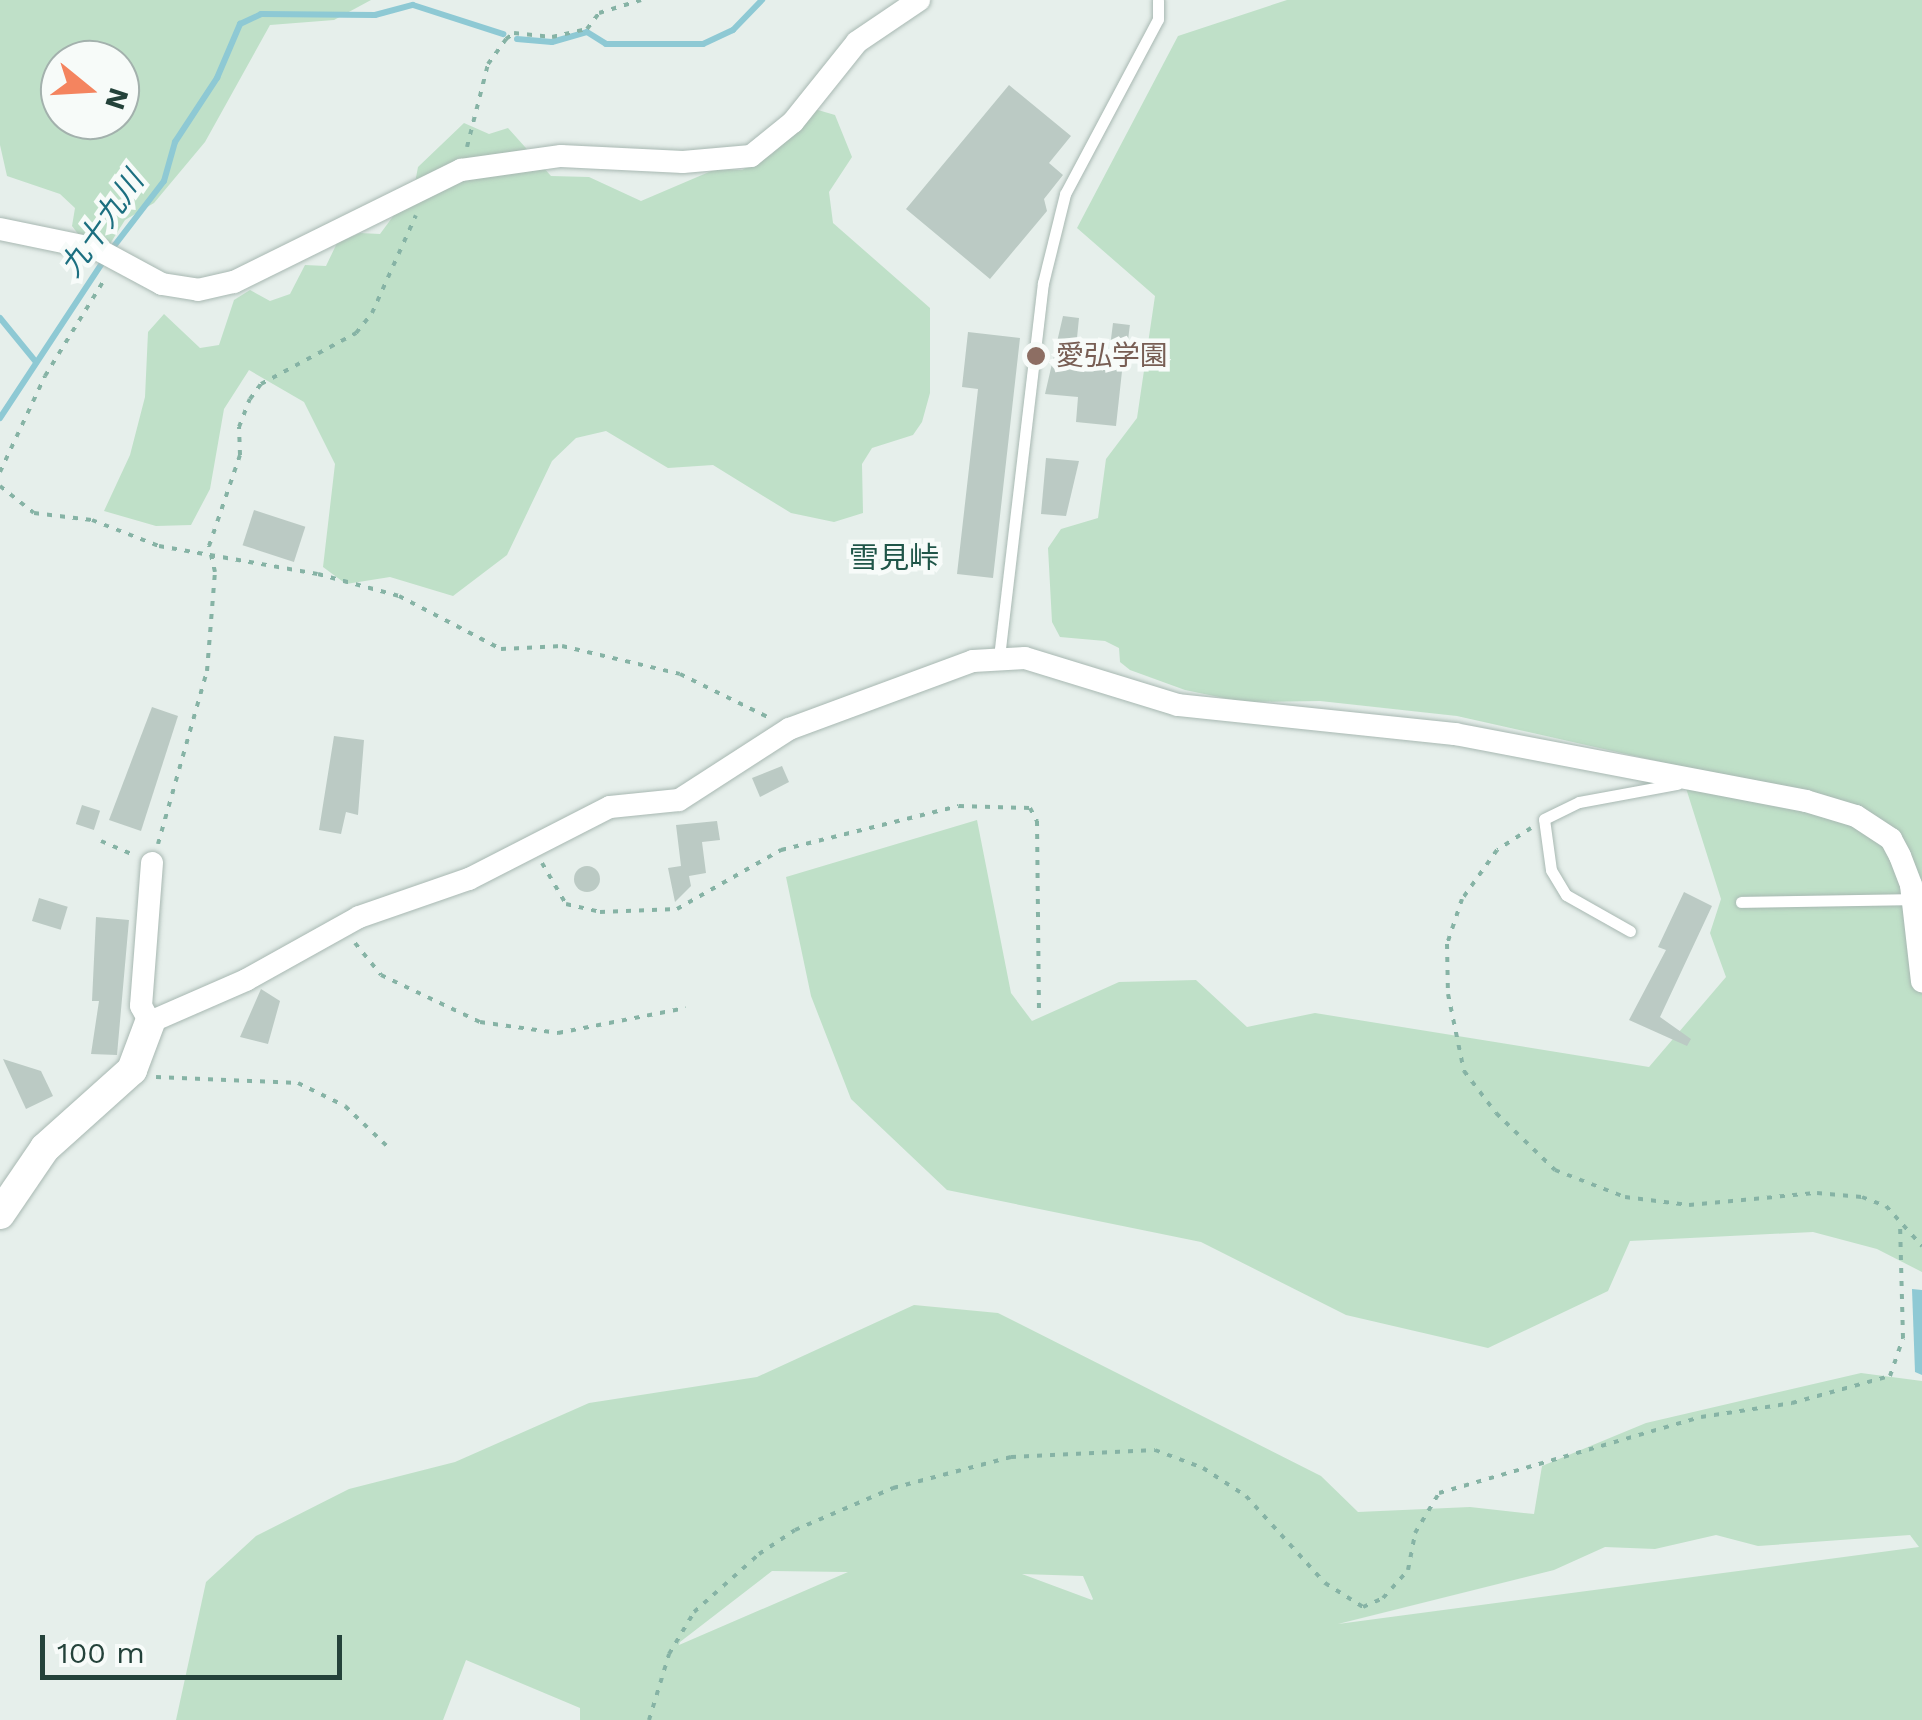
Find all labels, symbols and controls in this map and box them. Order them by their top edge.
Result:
north arrow [40,40,140,140]
text: N [98,84,136,114]
water label: 九十九川 [53,165,151,283]
place label: 愛弘学園 [1056,339,1168,373]
marker: 愛弘学園 [1025,345,1047,367]
district label: 雪見峠 [849,540,939,576]
scale bar [45,1615,348,1677]
text: 100 m [57,1635,145,1670]

